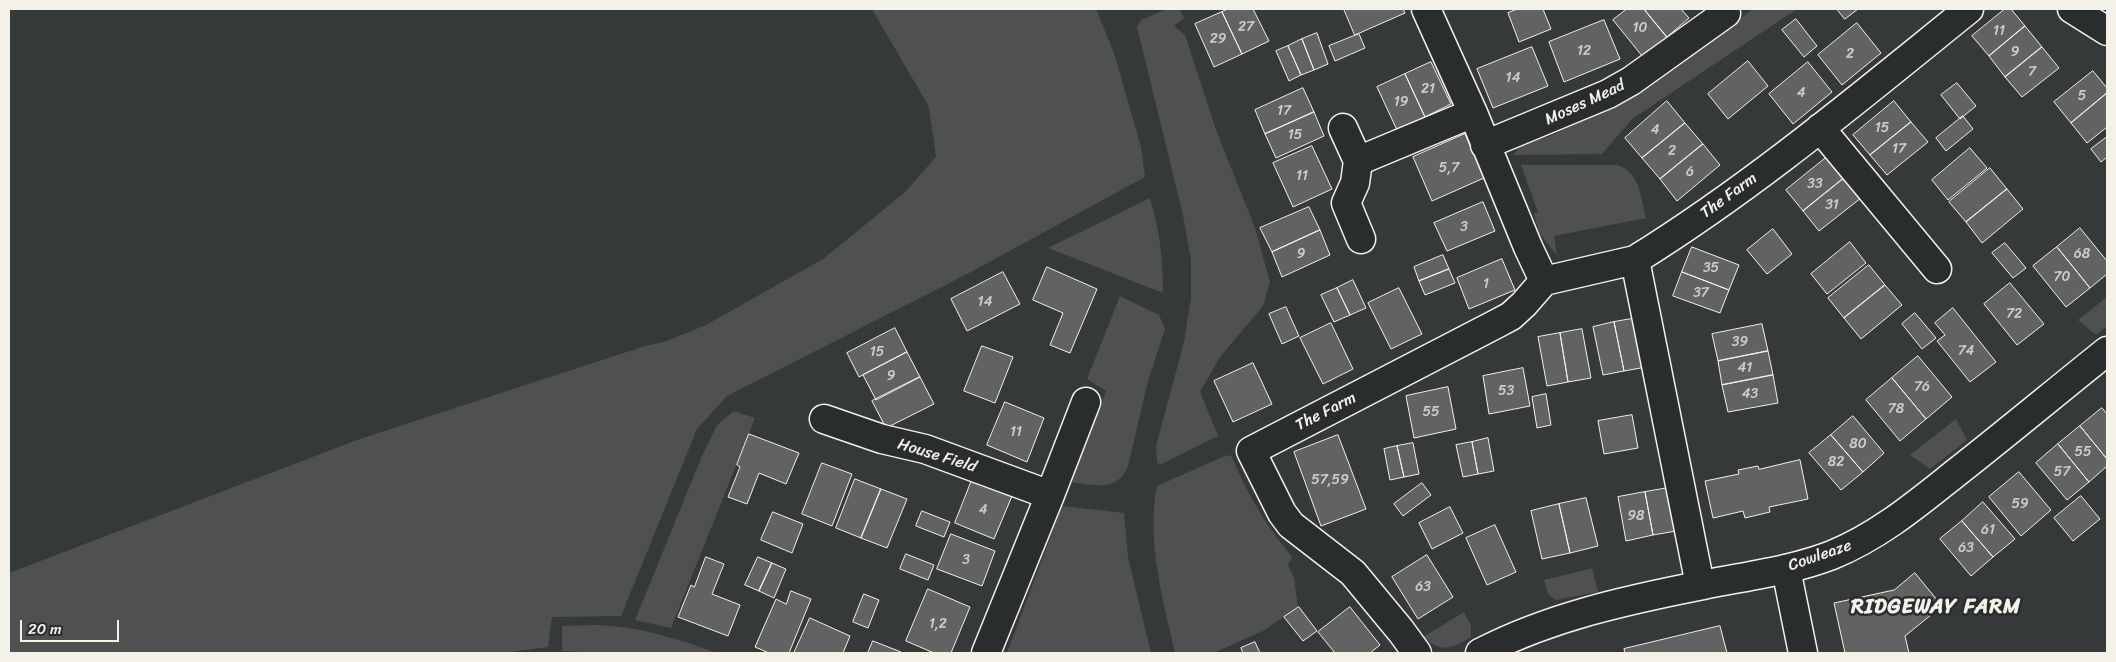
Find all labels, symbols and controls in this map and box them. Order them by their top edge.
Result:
house number: 27 [1238,19,1254,35]
house number: 10 [1633,20,1647,36]
house number: 11 [1993,23,2005,39]
house number: 29 [1210,31,1226,47]
house number: 12 [1577,43,1591,59]
house number: 9 [2011,44,2019,60]
house number: 2 [1846,46,1854,62]
house number: 7 [2028,64,2036,80]
house number: 14 [1506,70,1520,86]
street label: Moses Mead [1542,76,1628,130]
house number: 21 [1421,81,1435,97]
house number: 4 [1797,85,1805,101]
house number: 5 [2078,88,2086,104]
house number: 19 [1394,94,1408,110]
house number: 17 [1277,103,1291,119]
house number: 15 [1875,120,1889,136]
house number: 4 [1651,122,1659,138]
house number: 15 [1288,127,1302,143]
house number: 17 [1892,141,1906,157]
house number: 2 [1668,143,1676,159]
house number: 5,7 [1439,160,1459,176]
house number: 6 [1686,164,1694,180]
house number: 11 [1296,168,1308,184]
street label: The Farm [1697,169,1761,223]
house number: 33 [1807,176,1823,192]
house number: 31 [1825,197,1839,213]
house number: 3 [1460,219,1468,235]
house number: 9 [1297,246,1305,262]
house number: 68 [2074,246,2090,262]
house number: 35 [1703,260,1719,276]
house number: 70 [2054,269,2070,285]
house number: 1 [1483,276,1489,292]
house number: 37 [1693,285,1709,301]
house number: 14 [978,294,992,310]
house number: 72 [2006,306,2022,322]
house number: 39 [1732,334,1748,350]
house number: 74 [1958,343,1974,359]
house number: 15 [870,344,884,360]
house number: 41 [1738,360,1752,376]
house number: 9 [887,368,895,384]
house number: 76 [1914,379,1930,395]
house number: 53 [1498,383,1514,399]
house number: 43 [1742,386,1758,402]
street label: The Farm [1293,389,1359,435]
house number: 78 [1888,401,1904,417]
house number: 55 [1422,404,1440,420]
house number: 11 [1010,424,1022,440]
street label: House Field [895,435,979,477]
house number: 80 [1849,436,1867,452]
house number: 55 [2074,444,2092,460]
house number: 82 [1828,454,1844,470]
house number: 57 [2054,464,2070,480]
house number: 57,59 [1311,472,1349,488]
house number: 59 [2011,496,2029,512]
house number: 4 [979,502,987,518]
house number: 98 [1627,508,1645,524]
house number: 61 [1981,522,1995,538]
street label: Cowleaze [1786,536,1854,576]
house number: 63 [1958,540,1974,556]
house number: 3 [962,552,970,568]
house number: 63 [1415,579,1431,595]
district label: RIDGEWAY FARM [1849,595,2023,621]
scale bar [22,610,121,642]
text: 20 m [28,616,62,642]
house number: 1,2 [929,616,947,632]

